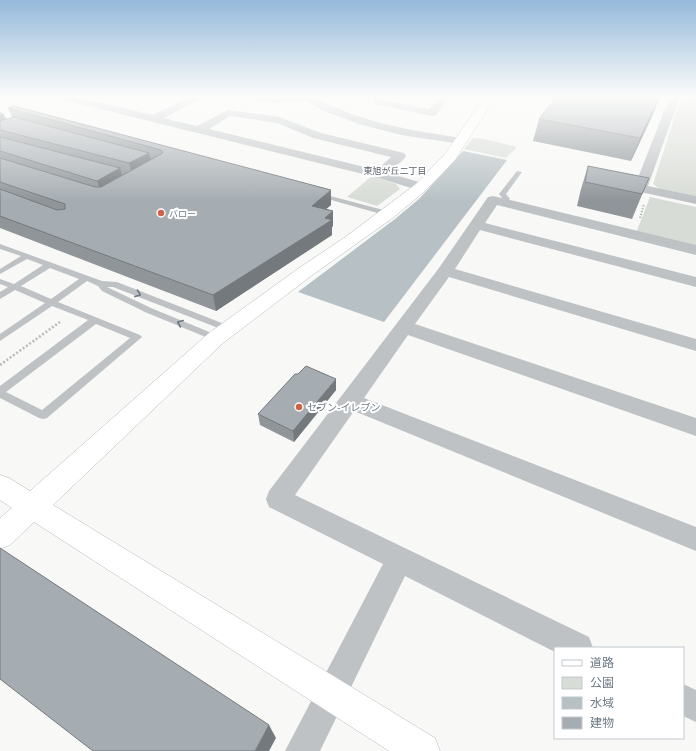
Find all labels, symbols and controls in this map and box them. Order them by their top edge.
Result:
district label: 東旭が丘二丁目 [363,165,427,176]
marker: バロー [156,208,166,218]
place label: バロー [169,208,196,219]
one-way arrow [134,289,141,297]
one-way arrow [177,320,184,328]
place label: セブン-イレブン [307,401,381,414]
marker: セブン-イレブン [294,402,304,412]
legend [554,647,684,739]
text: 道路 [590,655,614,670]
text: 公園 [590,675,614,690]
text: 水域 [590,695,614,710]
text: 建物 [590,715,614,730]

